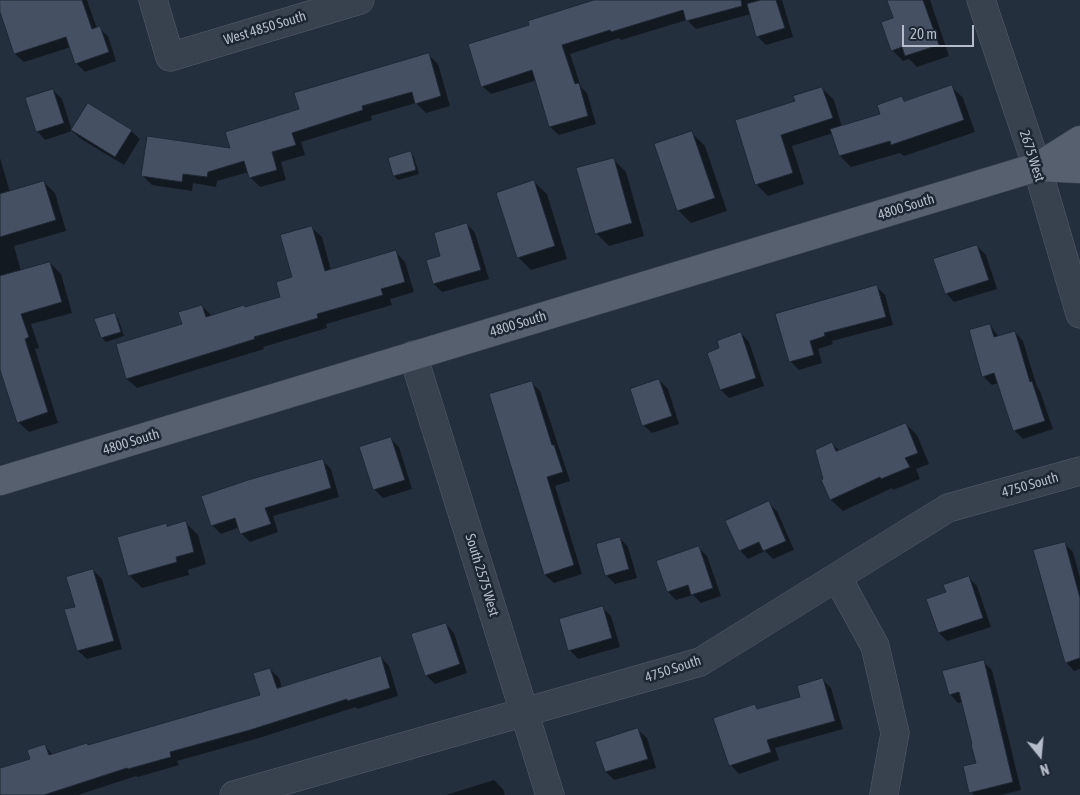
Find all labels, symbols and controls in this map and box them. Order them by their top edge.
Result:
street label: West 4850 South [222,8,308,48]
scale bar [905,15,978,47]
text: 20 m [910,25,937,42]
street label: 2675 West [1016,128,1048,184]
street label: 4800 South [876,190,936,224]
street label: 4800 South [488,307,548,341]
street label: 4800 South [101,425,161,459]
street label: 4750 South [1000,469,1060,501]
street label: South 2575 West [462,532,502,618]
street label: 4750 South [643,652,703,686]
north arrow [1015,730,1065,780]
text: N [1038,760,1051,778]

